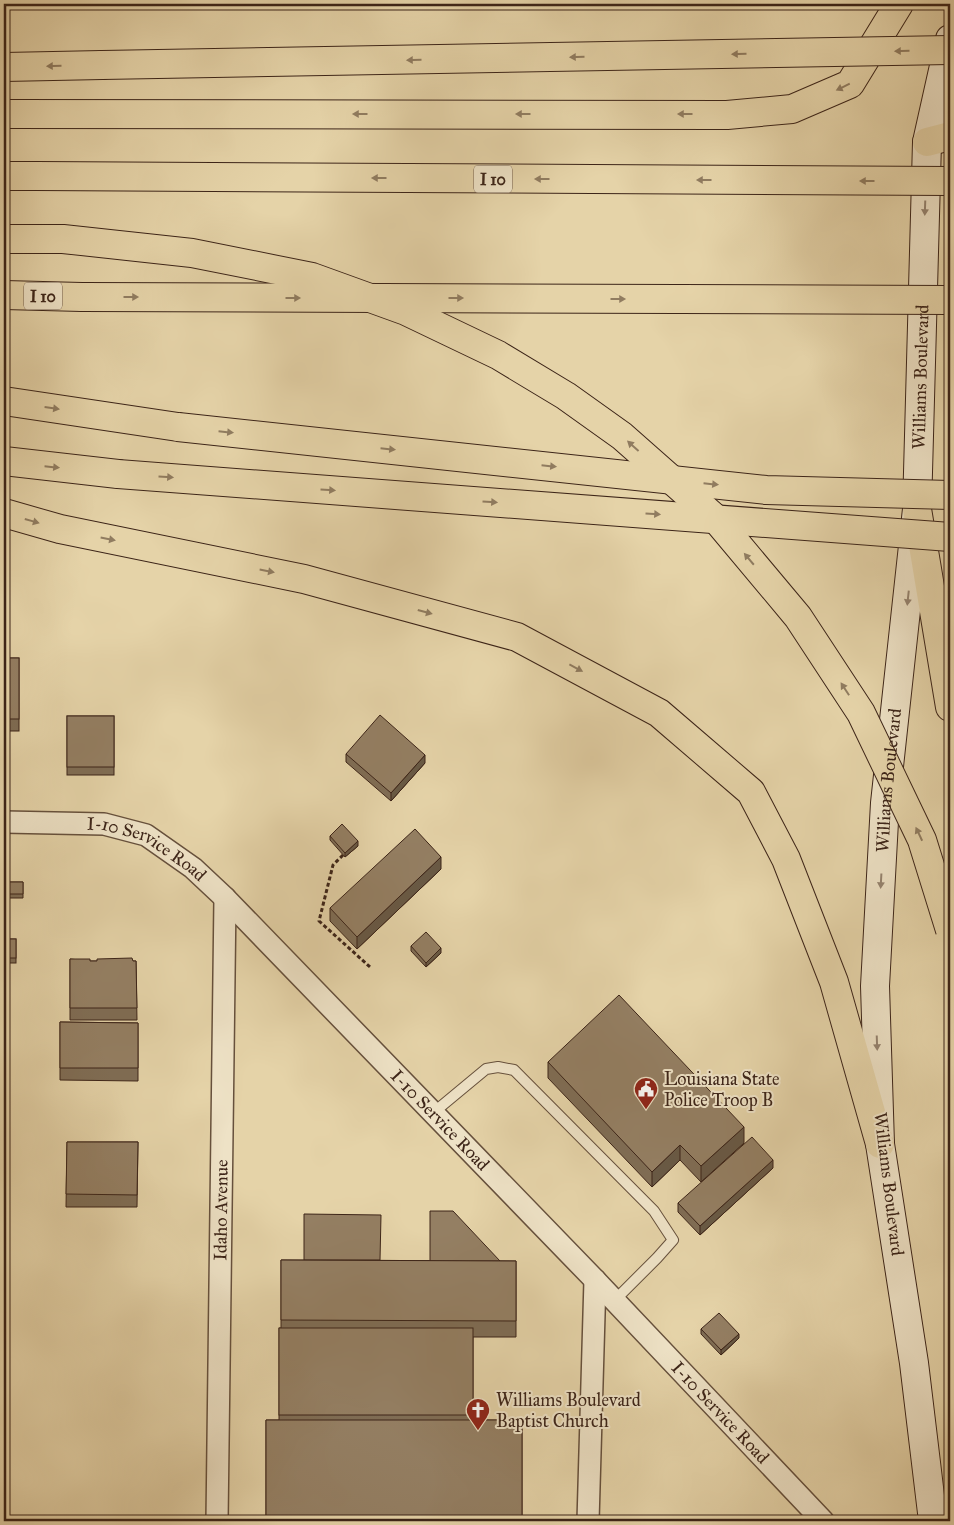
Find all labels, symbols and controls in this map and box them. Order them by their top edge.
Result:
one-way arrow [893,47,909,55]
one-way arrow [731,50,747,58]
one-way arrow [568,53,584,61]
one-way arrow [406,56,422,64]
one-way arrow [45,62,61,70]
one-way arrow [835,82,850,91]
one-way arrow [352,110,368,118]
one-way arrow [515,110,531,118]
one-way arrow [677,110,693,118]
road number: I 10 [474,165,512,192]
one-way arrow [371,174,387,182]
one-way arrow [533,175,549,183]
one-way arrow [696,176,712,184]
one-way arrow [858,177,874,185]
one-way arrow [921,200,929,216]
road number: I 10 [24,282,62,310]
one-way arrow [123,294,139,302]
one-way arrow [285,294,301,302]
one-way arrow [448,294,464,302]
one-way arrow [610,295,626,303]
street label: Williams Boulevard [908,304,934,450]
one-way arrow [44,405,60,413]
one-way arrow [219,428,235,436]
one-way arrow [626,440,639,451]
one-way arrow [380,445,396,453]
one-way arrow [45,463,61,471]
one-way arrow [542,463,558,471]
one-way arrow [159,474,175,482]
one-way arrow [703,480,719,488]
one-way arrow [321,486,337,494]
one-way arrow [483,498,499,506]
one-way arrow [645,511,661,519]
one-way arrow [25,517,40,525]
one-way arrow [101,535,116,543]
one-way arrow [743,553,755,565]
one-way arrow [260,568,276,576]
one-way arrow [904,590,912,606]
one-way arrow [417,608,432,616]
one-way arrow [569,664,583,673]
one-way arrow [841,682,850,696]
street label: Williams Boulevard [871,707,906,853]
street label: I-10 Service Road [87,813,211,886]
one-way arrow [914,827,922,841]
one-way arrow [876,873,884,889]
one-way arrow [873,1036,881,1052]
street label: I-10 Service Road [386,1065,494,1175]
place label: Louisiana State Police Troop B [664,1068,780,1111]
public building icon: Louisiana State Police Troop B [633,1076,659,1110]
street label: Williams Boulevard [869,1111,909,1257]
street label: Idaho Avenue [209,1159,233,1261]
street label: I-10 Service Road [667,1357,774,1468]
place label: Williams Boulevard Baptist Church [496,1389,641,1432]
church icon: Williams Boulevard Baptist Church [465,1397,491,1431]

